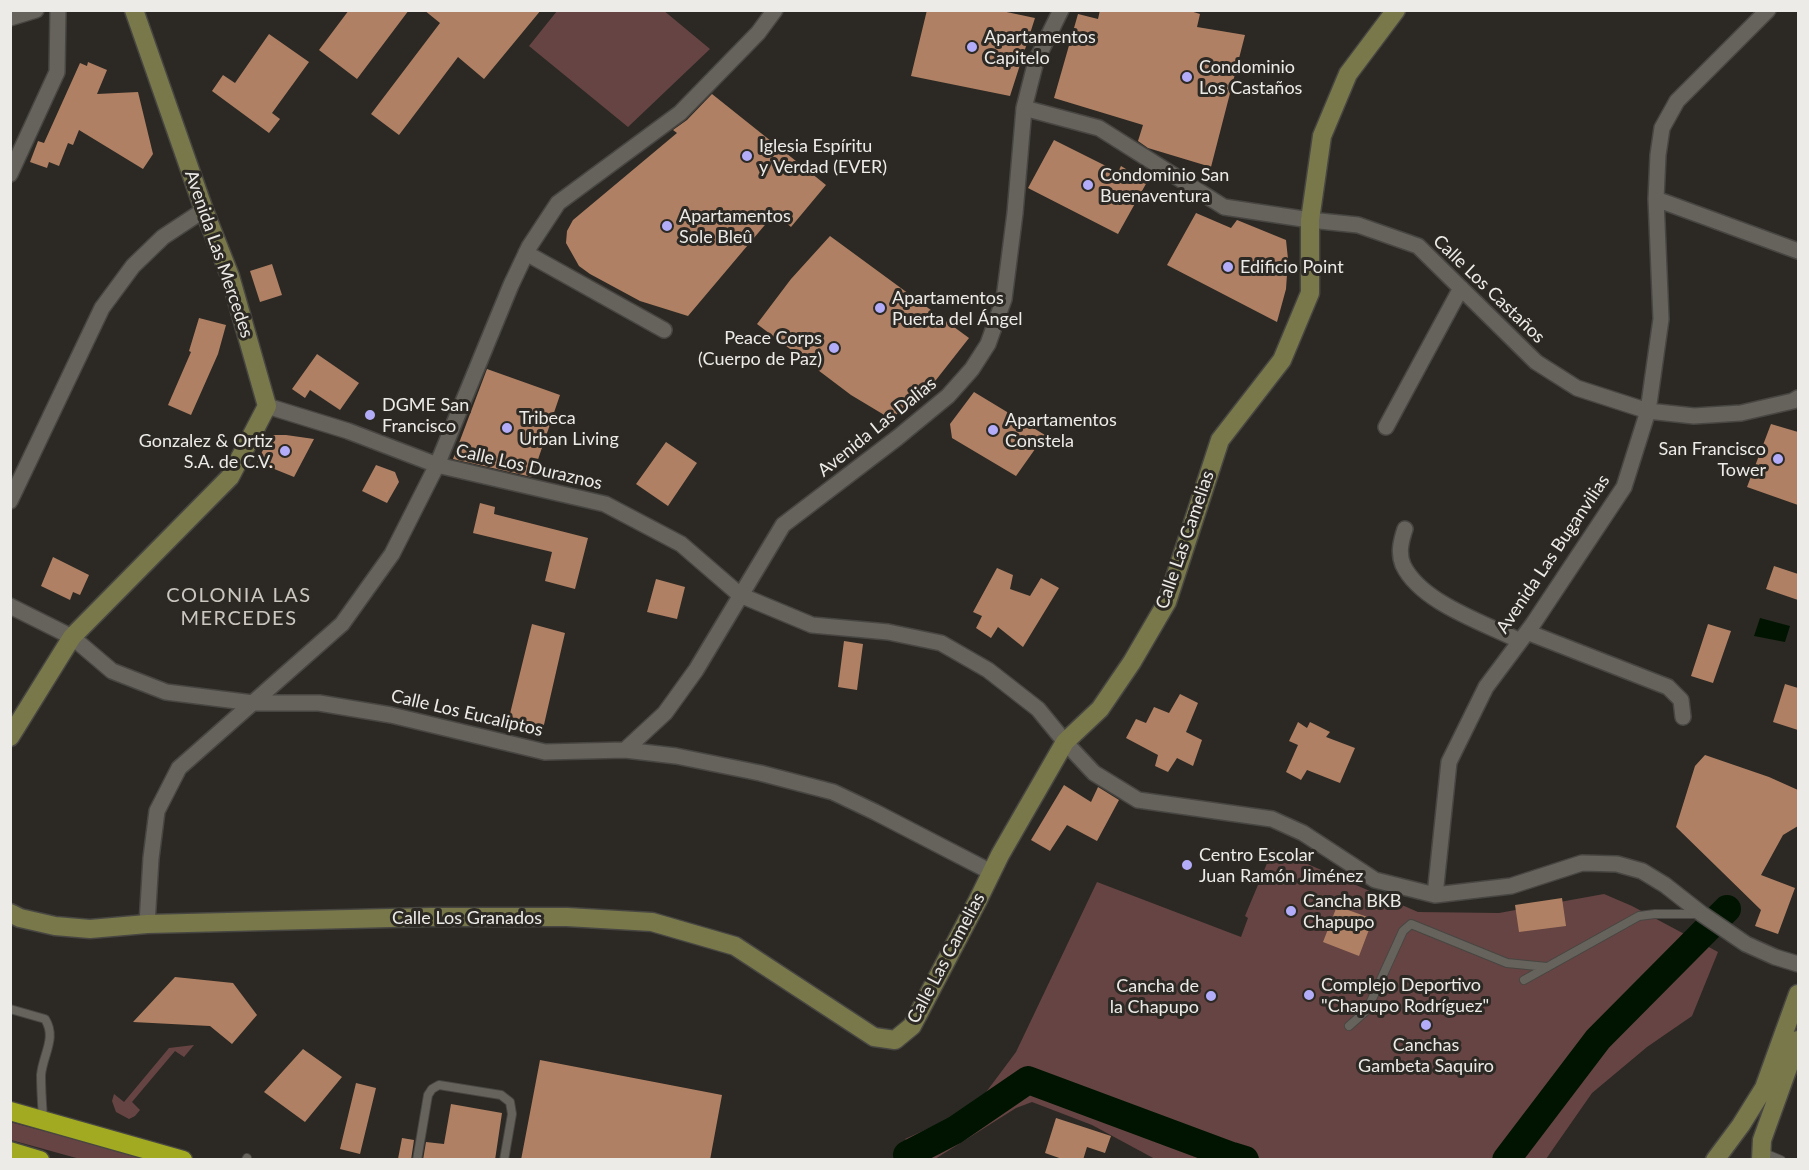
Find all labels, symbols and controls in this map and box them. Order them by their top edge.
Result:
place label: Apartamentos Capitelo [984,26,1096,68]
marker: Apartamentos Capitelo [965,40,979,54]
place label: Condominio Los Castaños [1199,56,1302,98]
marker: Condominio Los Castaños [1180,70,1194,84]
place label: Iglesia Espíritu y Verdad (EVER) [759,135,887,178]
marker: Iglesia Espíritu y Verdad (EVER) [740,149,754,163]
place label: Condominio San Buenaventura [1100,164,1229,207]
street label: Avenida Las Mercedes [180,167,258,341]
marker: Condominio San Buenaventura [1081,178,1095,192]
place label: Apartamentos Sole Bleû [679,205,791,248]
marker: Apartamentos Sole Bleû [660,219,674,233]
street label: Calle Los Castaños [1429,230,1549,348]
place label: Edificio Point [1240,256,1344,278]
marker: Edificio Point [1221,260,1235,274]
place label: Apartamentos Puerta del Ángel [892,287,1022,330]
marker: Apartamentos Puerta del Ángel [873,301,887,315]
place label: Peace Corps (Cuerpo de Paz) [698,327,822,370]
marker: Peace Corps (Cuerpo de Paz) [827,341,841,355]
street label: Avenida Las Dalias [813,373,941,481]
place label: DGME San Francisco [382,394,469,436]
place label: Tribeca Urban Living [519,407,619,450]
marker: DGME San Francisco [363,408,377,422]
place label: Apartamentos Constela [1005,409,1117,452]
marker: Tribeca Urban Living [500,421,514,435]
marker: Apartamentos Constela [986,423,1000,437]
place label: Gonzalez & Ortiz S.A. de C.V. [139,430,273,472]
place label: San Francisco Tower [1659,438,1766,480]
street label: Calle Los Duraznos [454,440,604,494]
marker: Gonzalez & Ortiz S.A. de C.V. [278,444,292,458]
marker: San Francisco Tower [1771,452,1785,466]
street label: Calle Las Camelias [1151,468,1219,612]
street label: Avenida Las Buganvilias [1492,470,1614,638]
district label: COLONIA LAS MERCEDES [166,584,312,631]
street label: Calle Los Eucaliptos [389,685,545,741]
place label: Centro Escolar Juan Ramón Jiménez [1199,844,1364,886]
marker: Centro Escolar Juan Ramón Jiménez [1180,858,1194,872]
street label: Calle Las Camelias [902,889,990,1027]
place label: Cancha BKB Chapupo [1303,890,1401,932]
marker: Cancha BKB Chapupo [1284,904,1298,918]
street label: Calle Los Granados [392,907,542,929]
place label: Complejo Deportivo "Chapupo Rodríguez" [1321,974,1489,1016]
place label: Cancha de la Chapupo [1110,975,1199,1018]
marker: Complejo Deportivo "Chapupo Rodríguez" [1302,988,1316,1002]
marker: Cancha de la Chapupo [1204,989,1218,1003]
marker: Canchas Gambeta Saquiro [1419,1018,1433,1032]
place label: Canchas Gambeta Saquiro [1358,1034,1494,1076]

